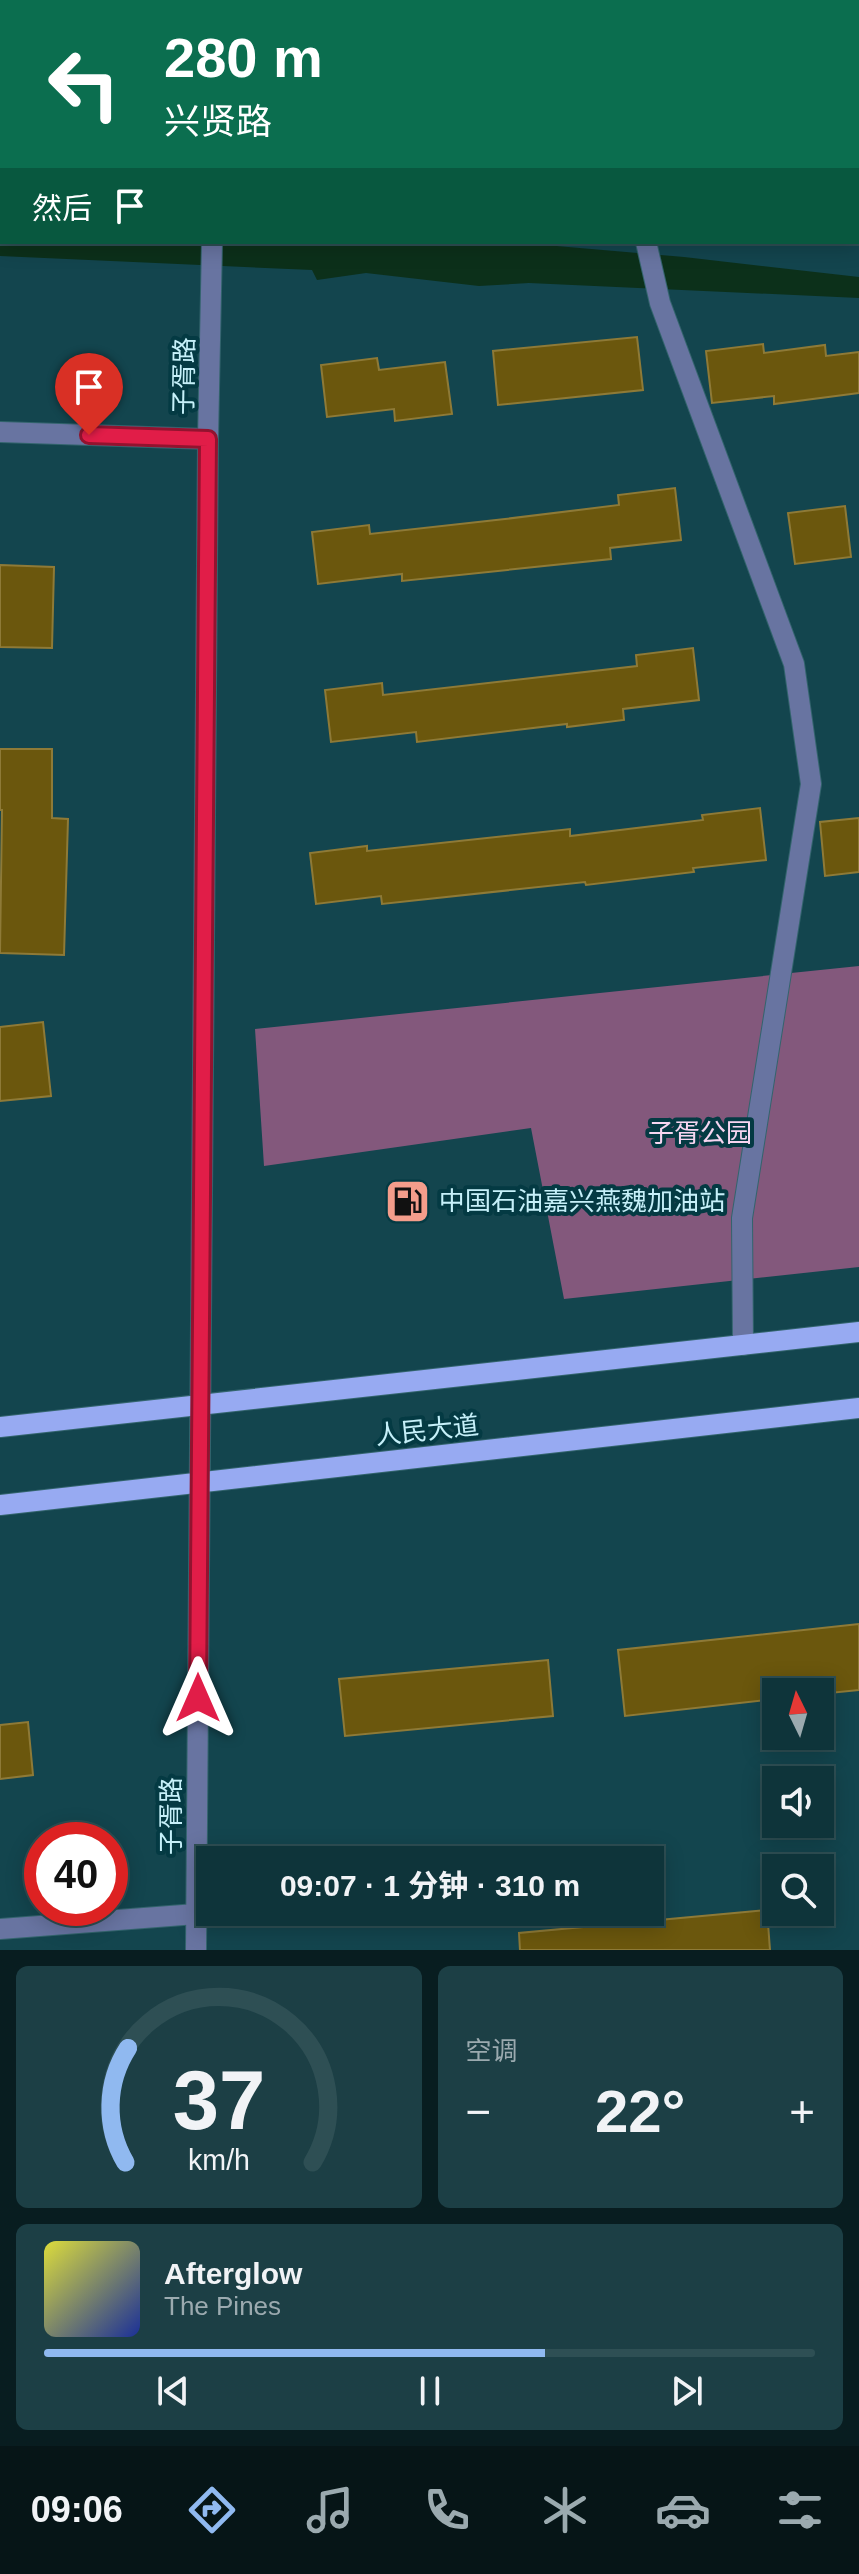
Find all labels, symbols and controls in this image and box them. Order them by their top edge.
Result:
text: 280 m [164,26,323,89]
icon: left [32,32,136,136]
text: 兴贤路 [164,101,272,142]
icon: arrive [108,184,152,228]
text: 然后 [32,192,92,225]
street label: 子胥路 [168,337,200,415]
pin [55,353,123,435]
icon: arrive [67,365,111,409]
park label: 子胥公园 [648,1118,752,1148]
fuel station icon: 中国石油嘉兴燕魏加油站 [384,1177,432,1225]
place label: 中国石油嘉兴燕魏加油站 [439,1186,725,1216]
street label: 人民大道 [374,1410,480,1450]
position arrow [156,1656,240,1740]
north arrow [762,1678,834,1750]
map controls [762,1678,834,1926]
button: sound [762,1766,834,1838]
street label: 子胥路 [156,1777,186,1855]
speed limit sign: 40 [24,1822,128,1926]
button: search [762,1854,834,1926]
text: 09:07 · 1 分钟 · 310 m [280,1869,580,1902]
text: 空调 [466,2036,518,2066]
text: 37 [172,2054,265,2147]
text: 22° [595,2078,686,2145]
text: − [466,2087,491,2136]
text: + [789,2087,815,2136]
text: km/h [188,2144,250,2176]
text: Afterglow [164,2257,302,2290]
text: The Pines [164,2291,281,2321]
icon: previous [151,2369,195,2413]
icon: pause [408,2369,452,2413]
icon: next [665,2369,709,2413]
icon: directions [184,2482,240,2538]
icon: music [302,2482,358,2538]
icon: phone [419,2482,475,2538]
icon: climate [537,2482,593,2538]
icon: car [655,2482,711,2538]
icon: filters [772,2482,828,2538]
text: 09:06 [31,2489,123,2530]

